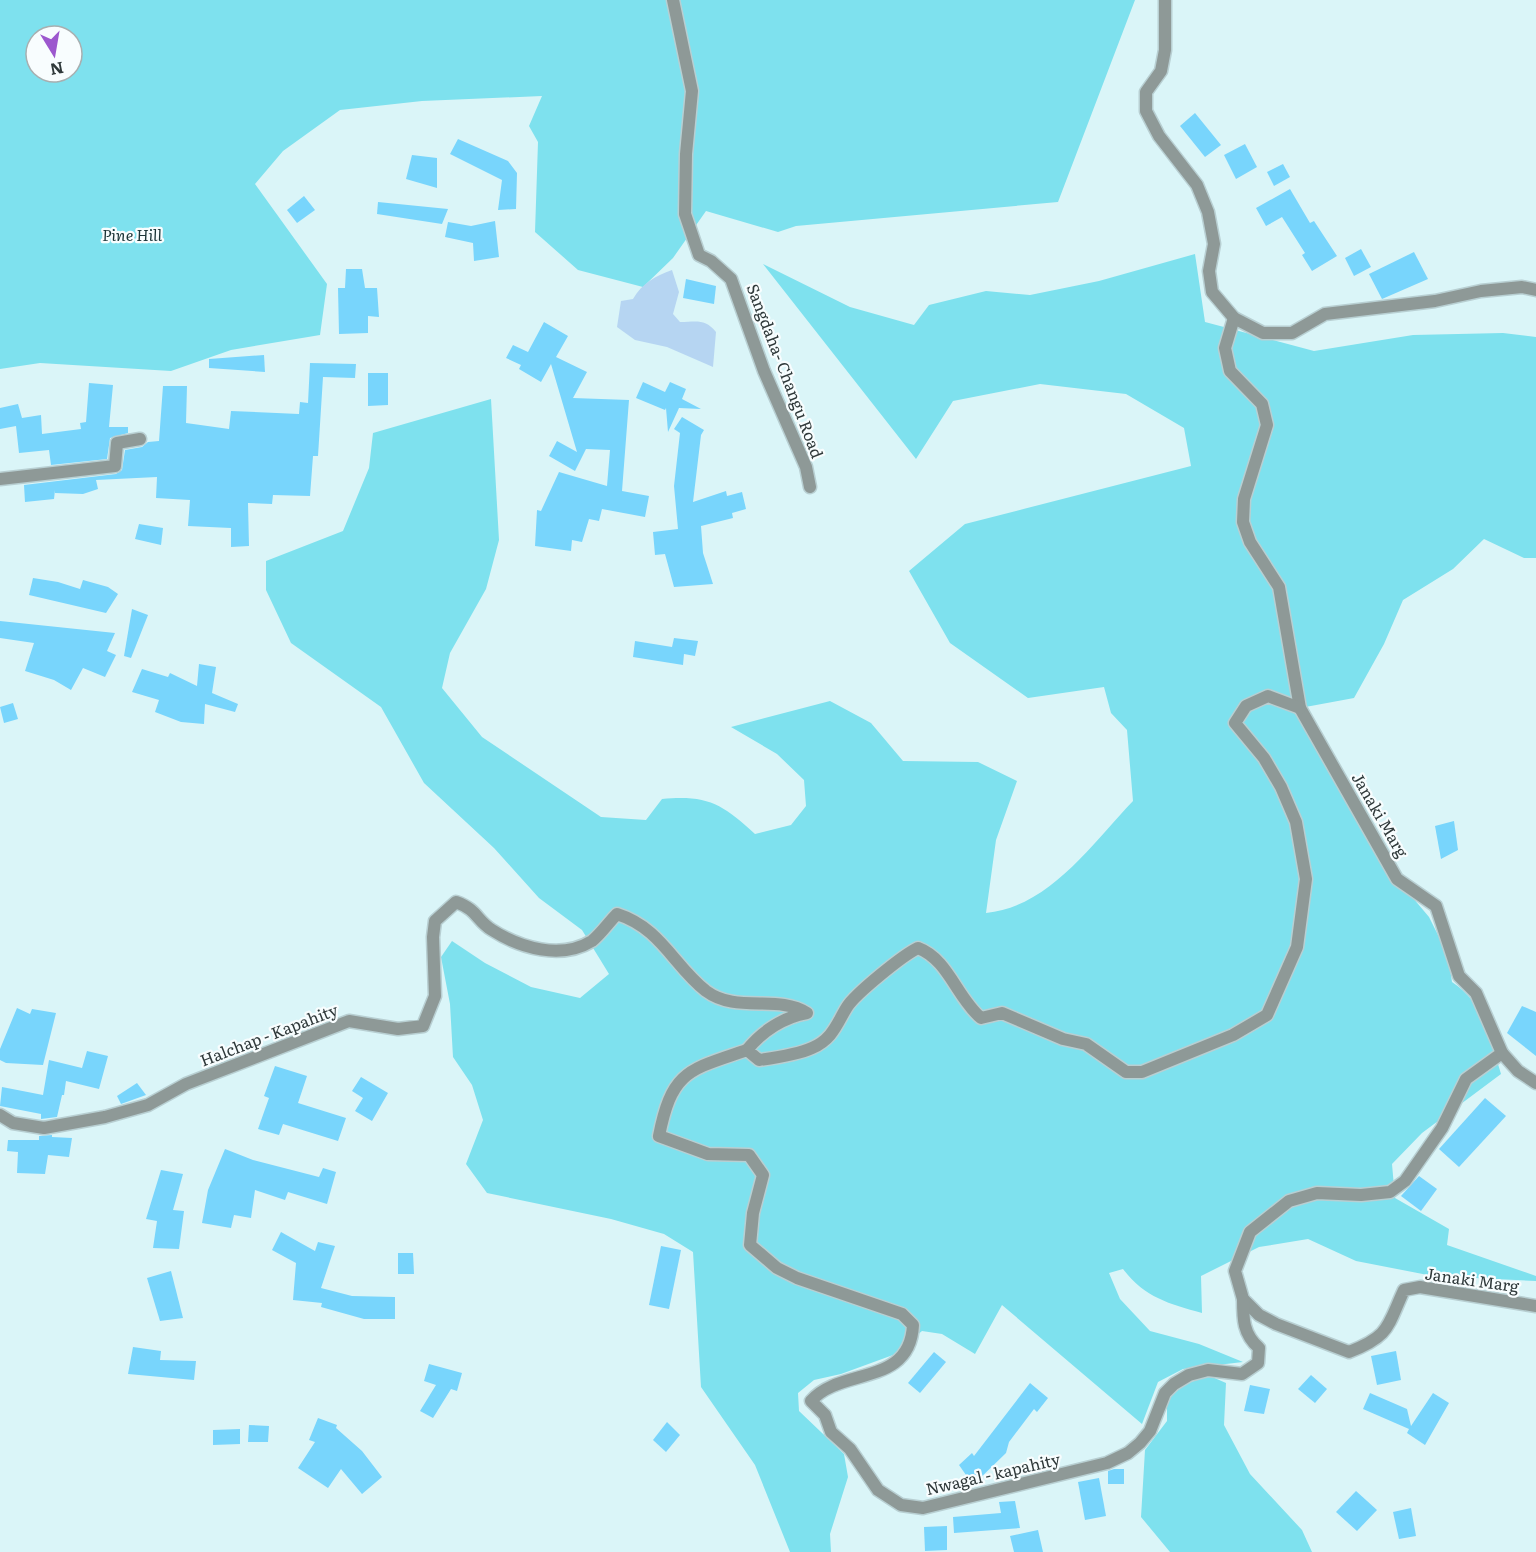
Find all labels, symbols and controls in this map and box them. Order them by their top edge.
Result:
north arrow [24,24,84,84]
text: N [48,57,66,83]
park label: Pine Hill [102,222,163,246]
street label: Sangdaha- Changu Road [742,280,830,462]
street label: Janaki Marg [1347,767,1415,862]
street label: Halchap - Kapahity [196,996,342,1071]
street label: Janaki Marg [1423,1261,1521,1298]
street label: Nwagal - kapahity [923,1446,1063,1500]

